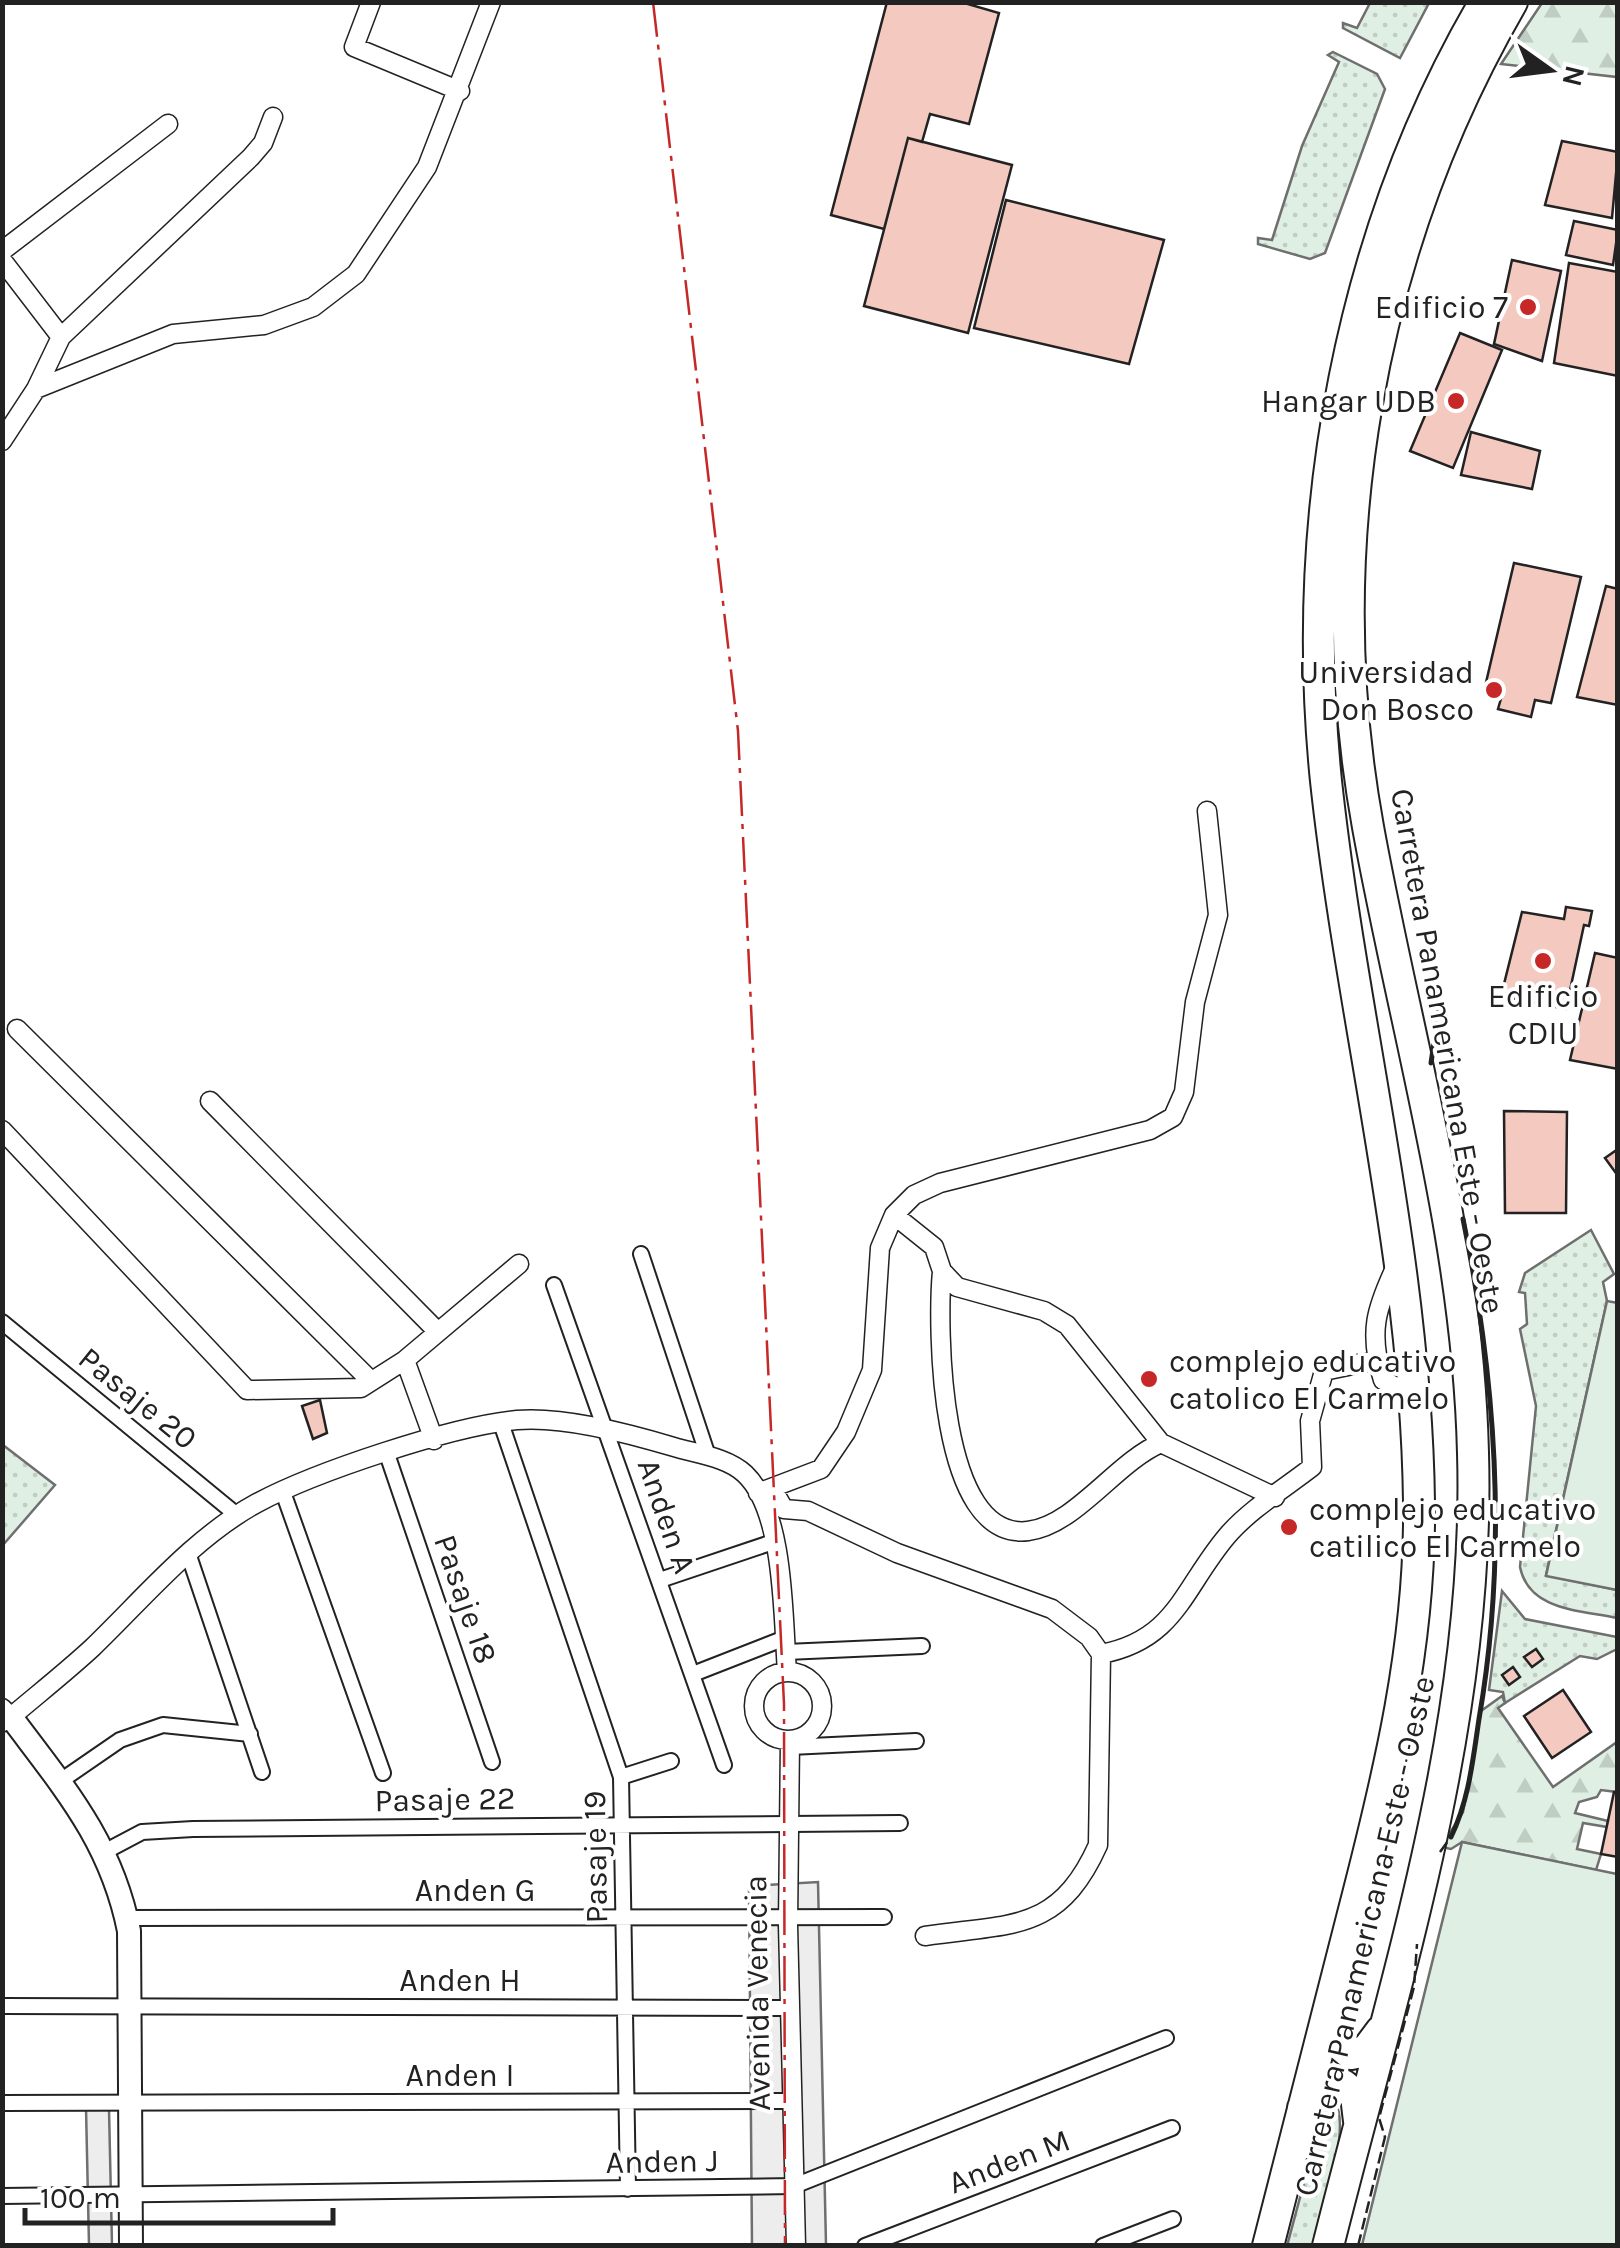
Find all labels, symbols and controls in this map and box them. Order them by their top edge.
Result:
north arrow [1500,20,1600,120]
text: N [1555,62,1592,90]
place label: Edificio 7 [1375,289,1508,326]
marker: Edificio 7 [1517,296,1539,318]
place label: Hangar UDB [1261,383,1436,420]
marker: Hangar UDB [1445,390,1467,412]
place label: Universidad Don Bosco [1298,654,1474,728]
marker: Universidad Don Bosco [1483,679,1505,701]
street label: Carretera Panamericana Este - Oeste [1383,786,1512,1316]
marker: Edificio CDIU [1532,950,1554,972]
place label: Edificio CDIU [1488,978,1598,1052]
street label: Pasaje 20 [71,1340,204,1457]
place label: complejo educativo catolico El Carmelo [1169,1343,1456,1417]
marker: complejo educativo catolico El Carmelo [1138,1368,1160,1390]
street label: Anden A [630,1454,703,1578]
place label: complejo educativo catilico El Carmelo [1309,1491,1596,1565]
marker: complejo educativo catilico El Carmelo [1278,1516,1300,1538]
street label: Pasaje 18 [426,1530,505,1669]
street label: Carretera Panamericana Este - Oeste [1287,1673,1442,2200]
street label: Pasaje 22 [374,1780,516,1819]
street label: Pasaje 19 [576,1790,615,1924]
street label: Anden G [415,1872,535,1909]
street label: Avenida Venecia [737,1875,778,2111]
street label: Anden H [399,1962,521,1999]
street label: Anden I [406,2057,514,2094]
street label: Anden M [943,2121,1075,2202]
street label: Anden J [605,2142,719,2181]
scale bar [25,2163,332,2225]
text: 100 m [40,2180,121,2216]

